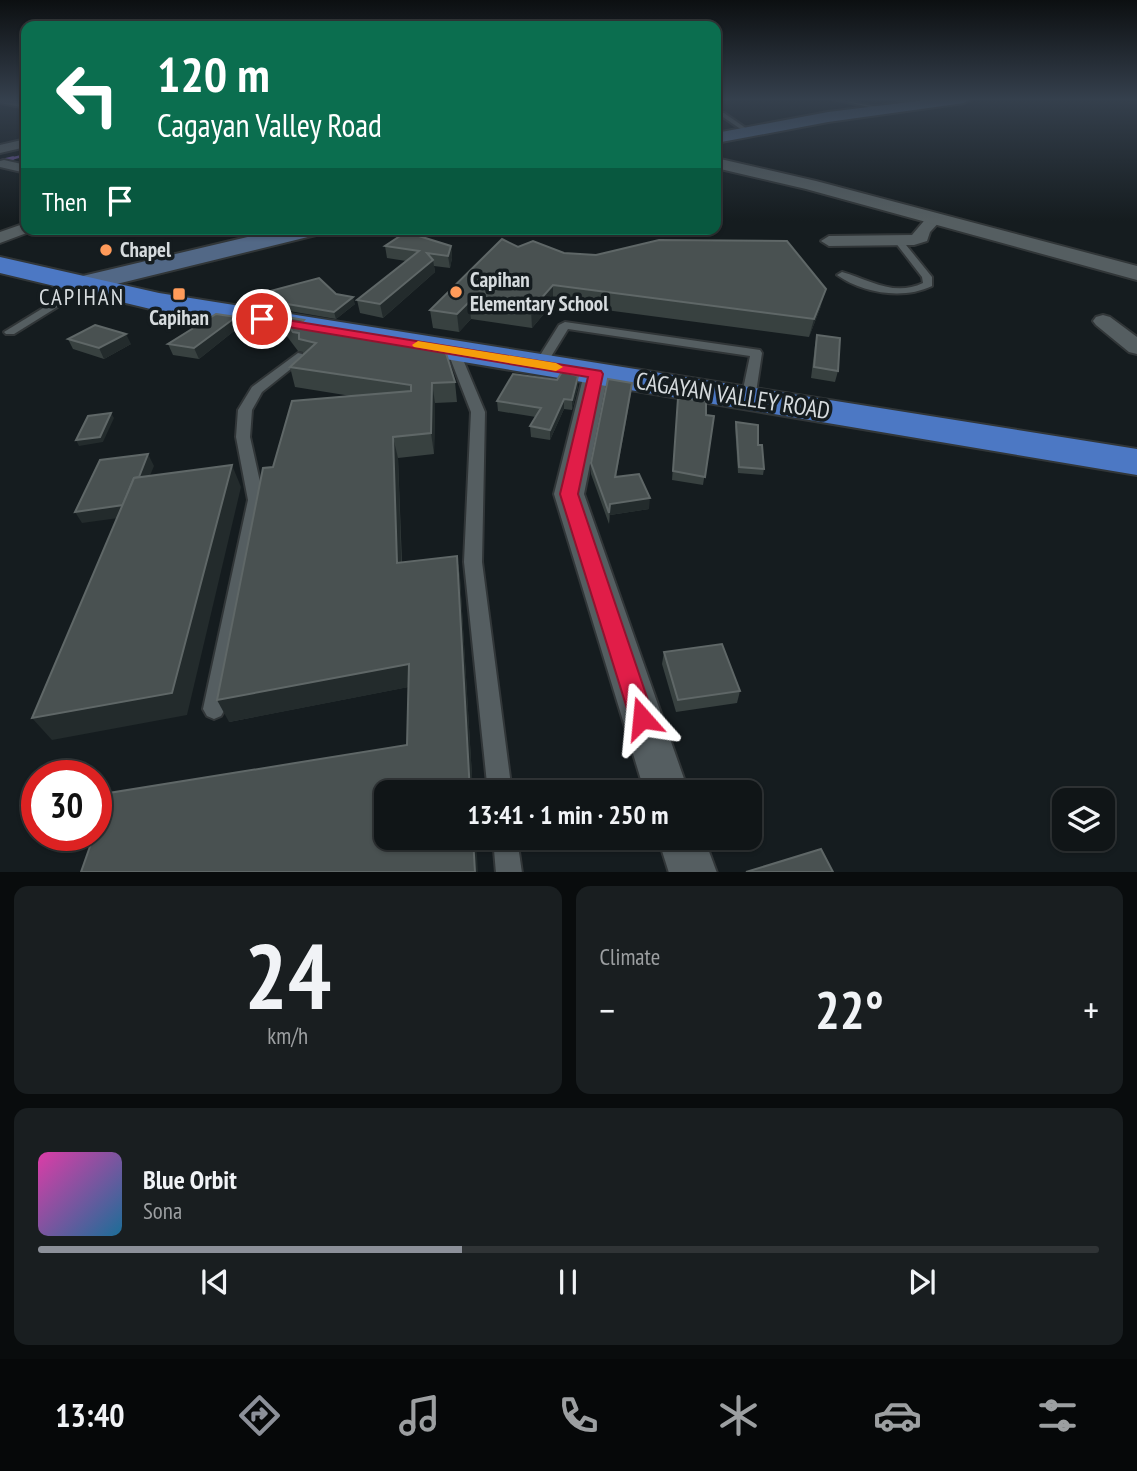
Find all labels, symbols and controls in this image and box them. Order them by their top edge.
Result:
text: 120 m [157,42,270,106]
icon: left [42,49,133,140]
text: Cagayan Valley Road [157,104,382,146]
icon: arrive [101,182,139,220]
text: Then [42,185,87,218]
place label: Chapel [120,236,172,263]
marker: Chapel [98,242,114,258]
place label: Capihan Elementary School [470,266,609,317]
district label: CAPIHAN [39,282,125,311]
marker: Capihan Elementary School [448,284,464,300]
marker: Capihan [171,286,187,302]
pin [232,289,292,349]
icon: arrive [243,300,281,338]
place label: Capihan [149,304,209,331]
street label: CAGAYAN VALLEY ROAD [634,365,832,426]
position arrow [605,681,679,755]
speed limit sign: 30 [21,760,112,851]
map controls [1052,788,1115,851]
button: layers [1052,788,1115,851]
text: 13:41 · 1 min · 250 m [468,798,668,831]
text: 24 [244,916,331,1034]
text: Climate [600,942,660,971]
text: 22° [815,976,884,1043]
text: − [600,985,615,1034]
text: + [1083,985,1099,1034]
text: km/h [267,1021,308,1050]
text: Blue Orbit [143,1163,237,1196]
text: Sona [143,1196,182,1225]
icon: previous [196,1263,234,1301]
icon: pause [549,1263,587,1301]
icon: next [903,1263,941,1301]
icon: directions [235,1391,284,1440]
icon: music [395,1391,444,1440]
icon: phone [554,1391,603,1440]
icon: climate [714,1391,763,1440]
icon: car [873,1391,922,1440]
icon: filters [1033,1391,1082,1440]
text: 13:40 [55,1394,124,1436]

